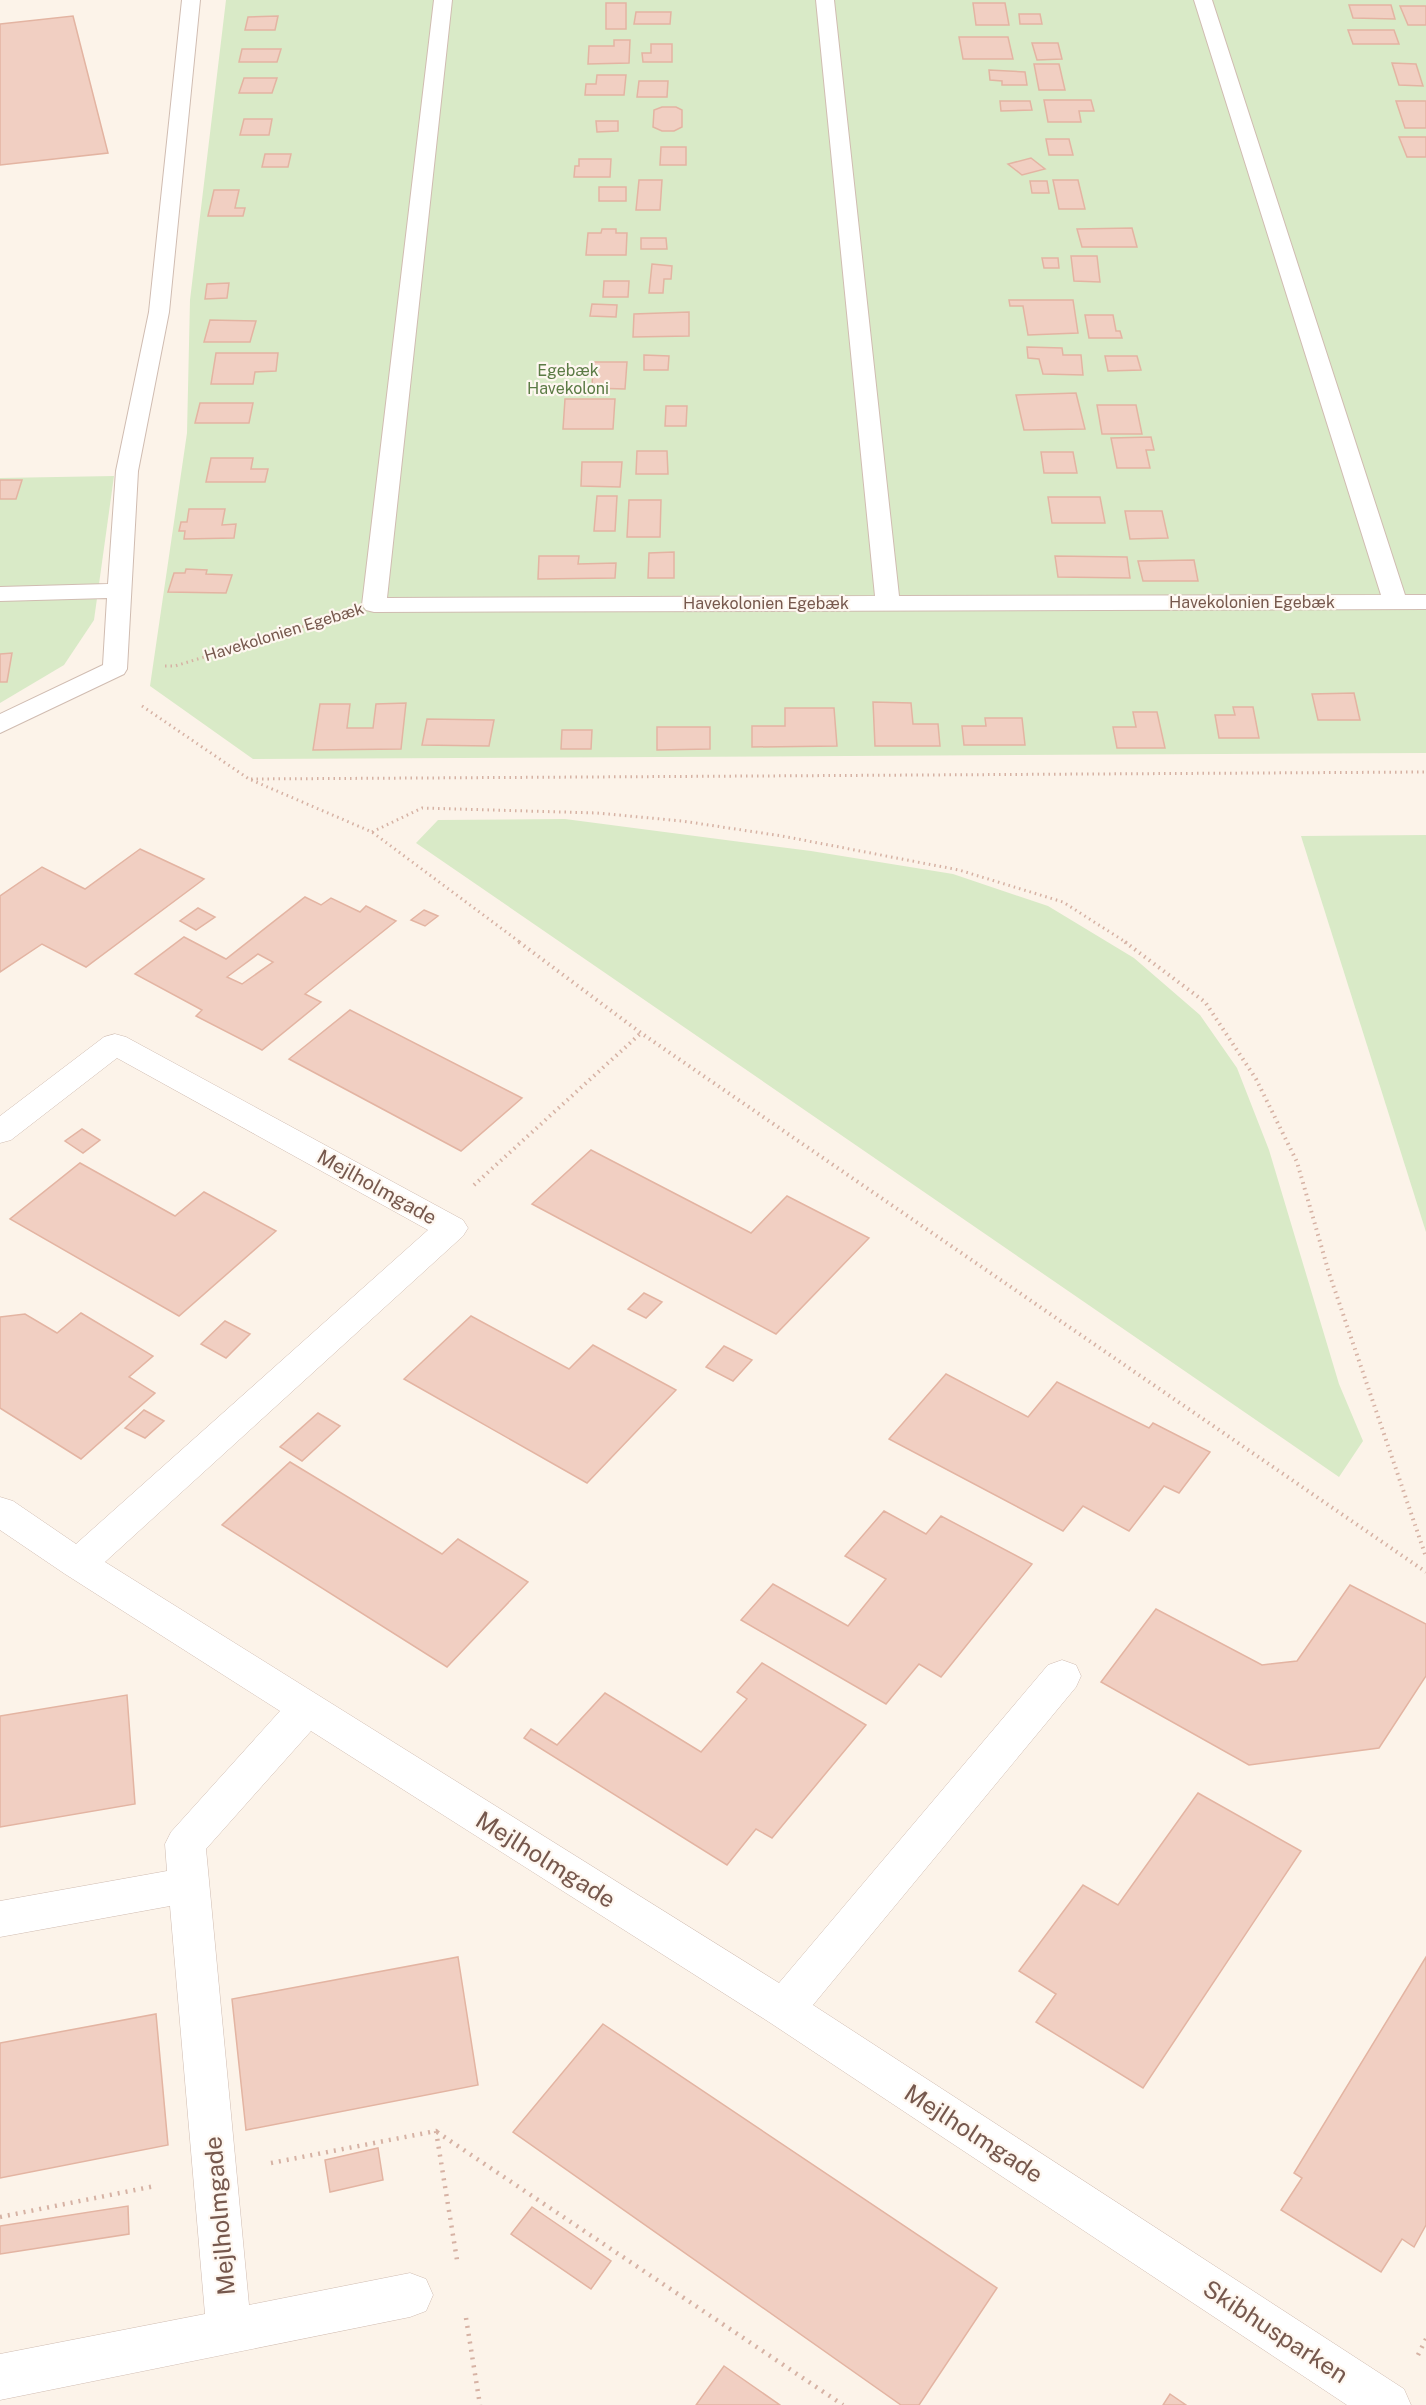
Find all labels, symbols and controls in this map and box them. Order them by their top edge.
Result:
park label: Egebæk Havekoloni [527,361,609,398]
street label: Havekolonien Egebæk [1169,593,1335,612]
street label: Havekolonien Egebæk [683,594,849,613]
street label: Havekolonien Egebæk [202,599,366,665]
street label: Mejlholmgade [313,1144,441,1230]
street label: Mejlholmgade [471,1805,621,1913]
street label: Mejlholmgade [900,2078,1048,2188]
street label: Mejlholmgade [198,2135,240,2297]
street label: Skibhusparken [1198,2274,1354,2388]

